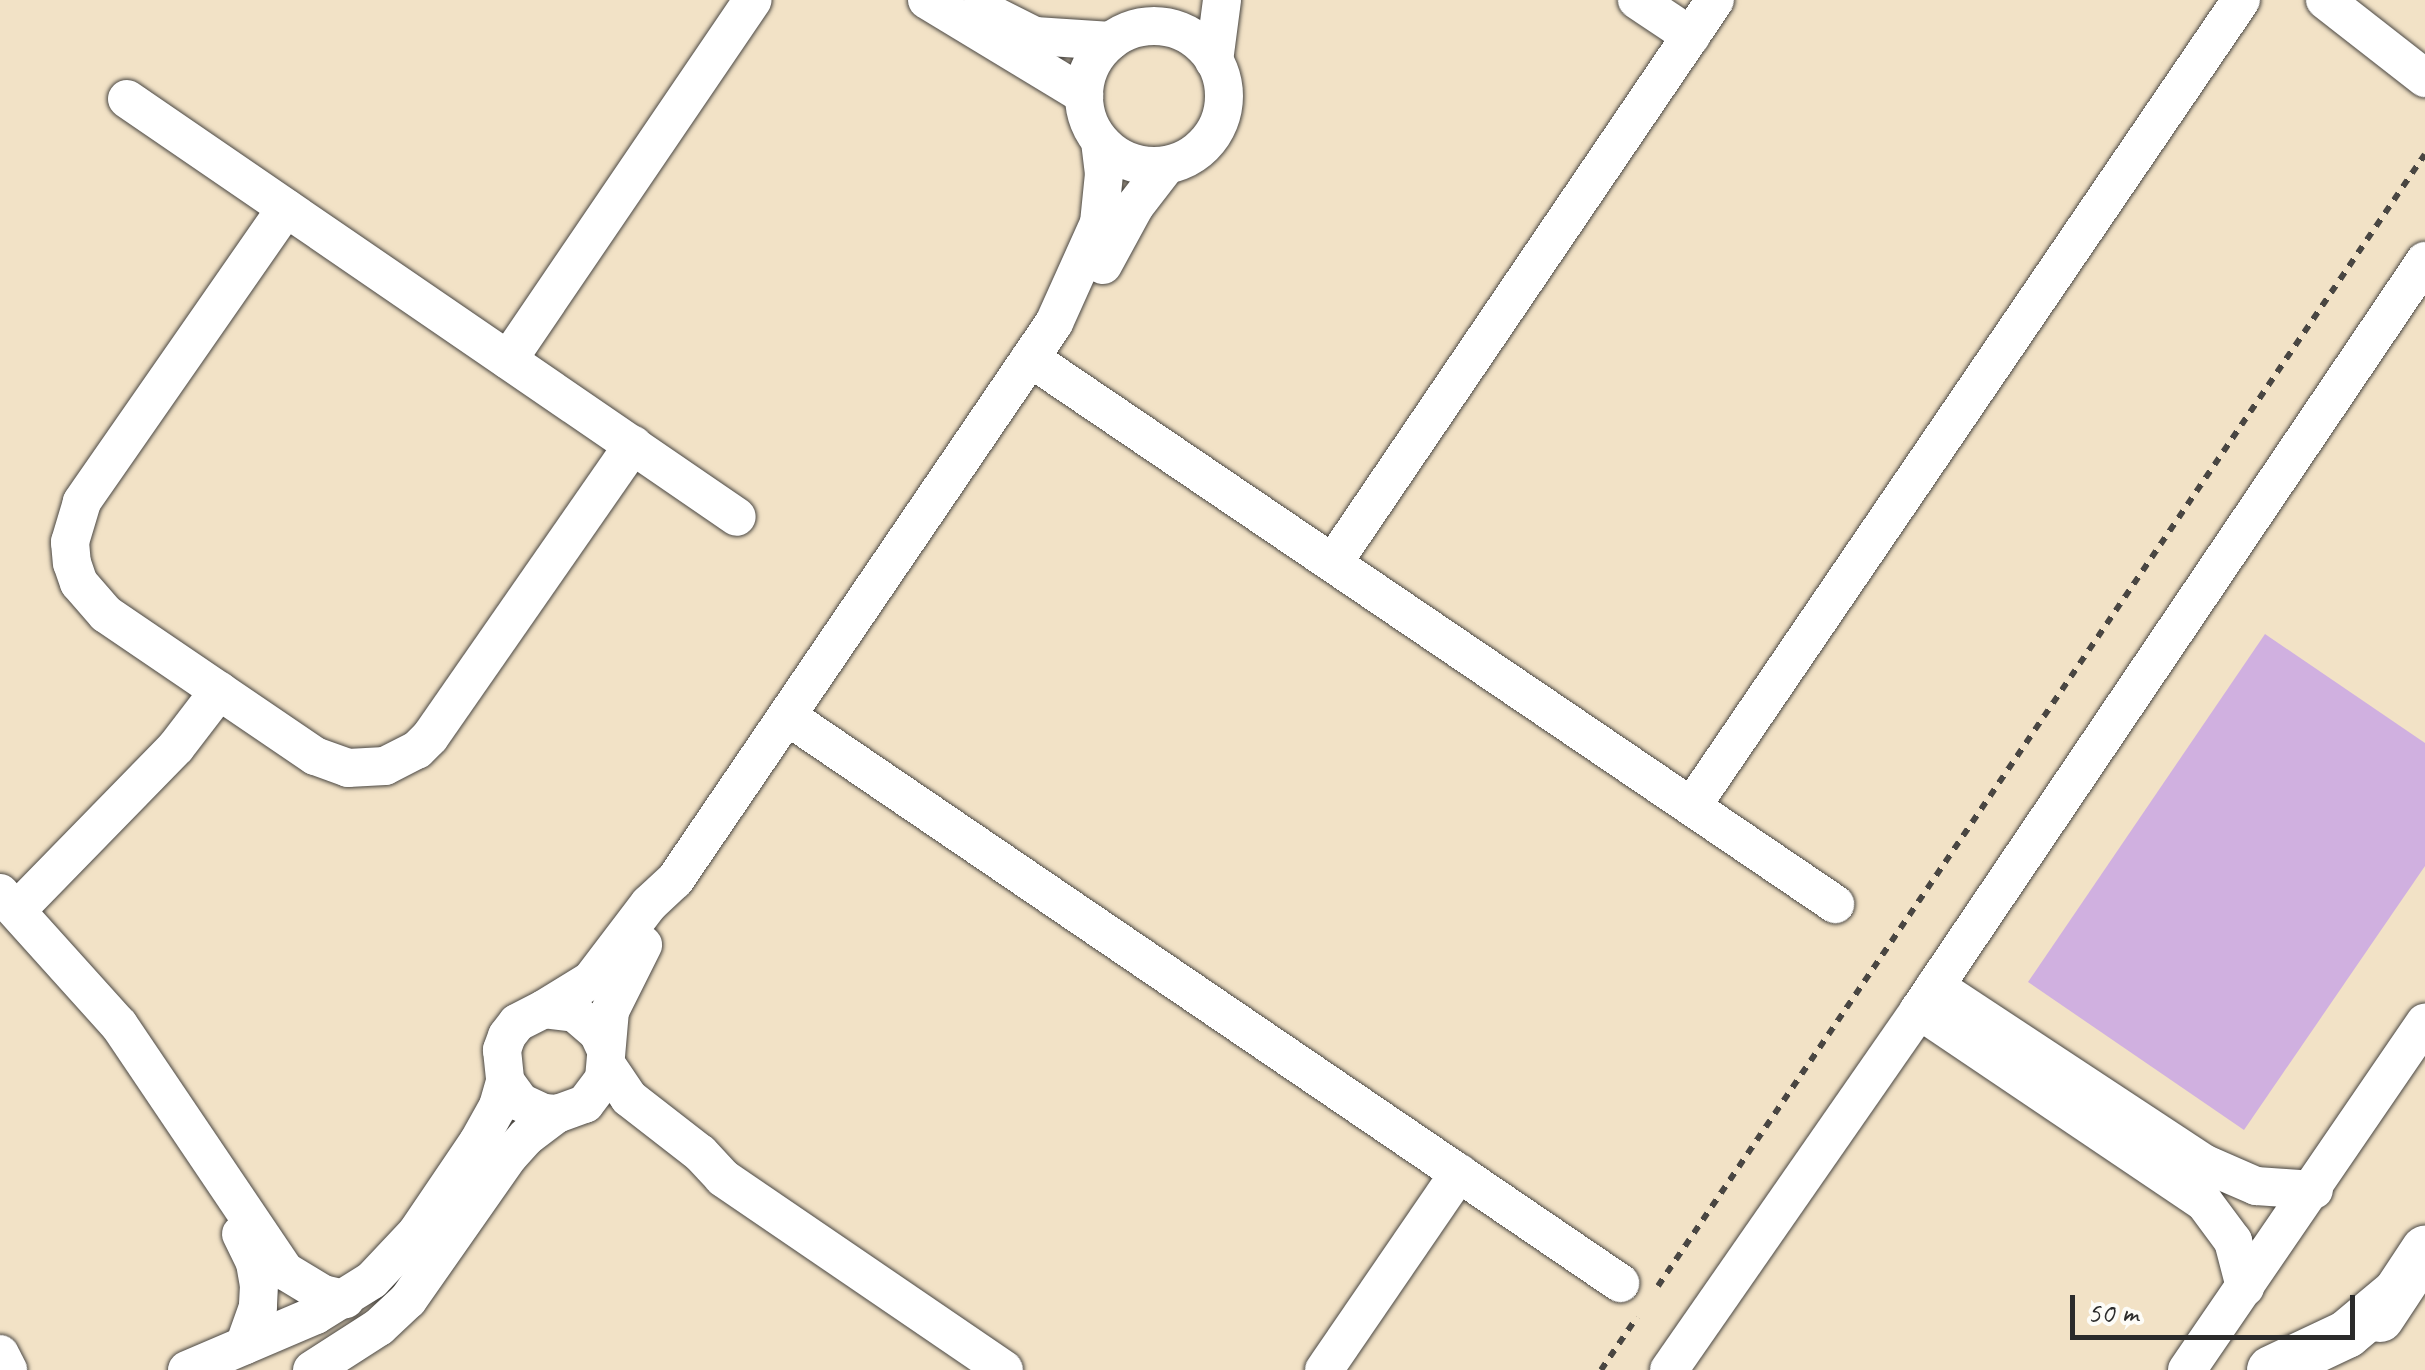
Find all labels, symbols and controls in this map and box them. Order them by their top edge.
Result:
scale bar [2075,1275,2360,1337]
text: 50 m [2087,1293,2138,1331]

